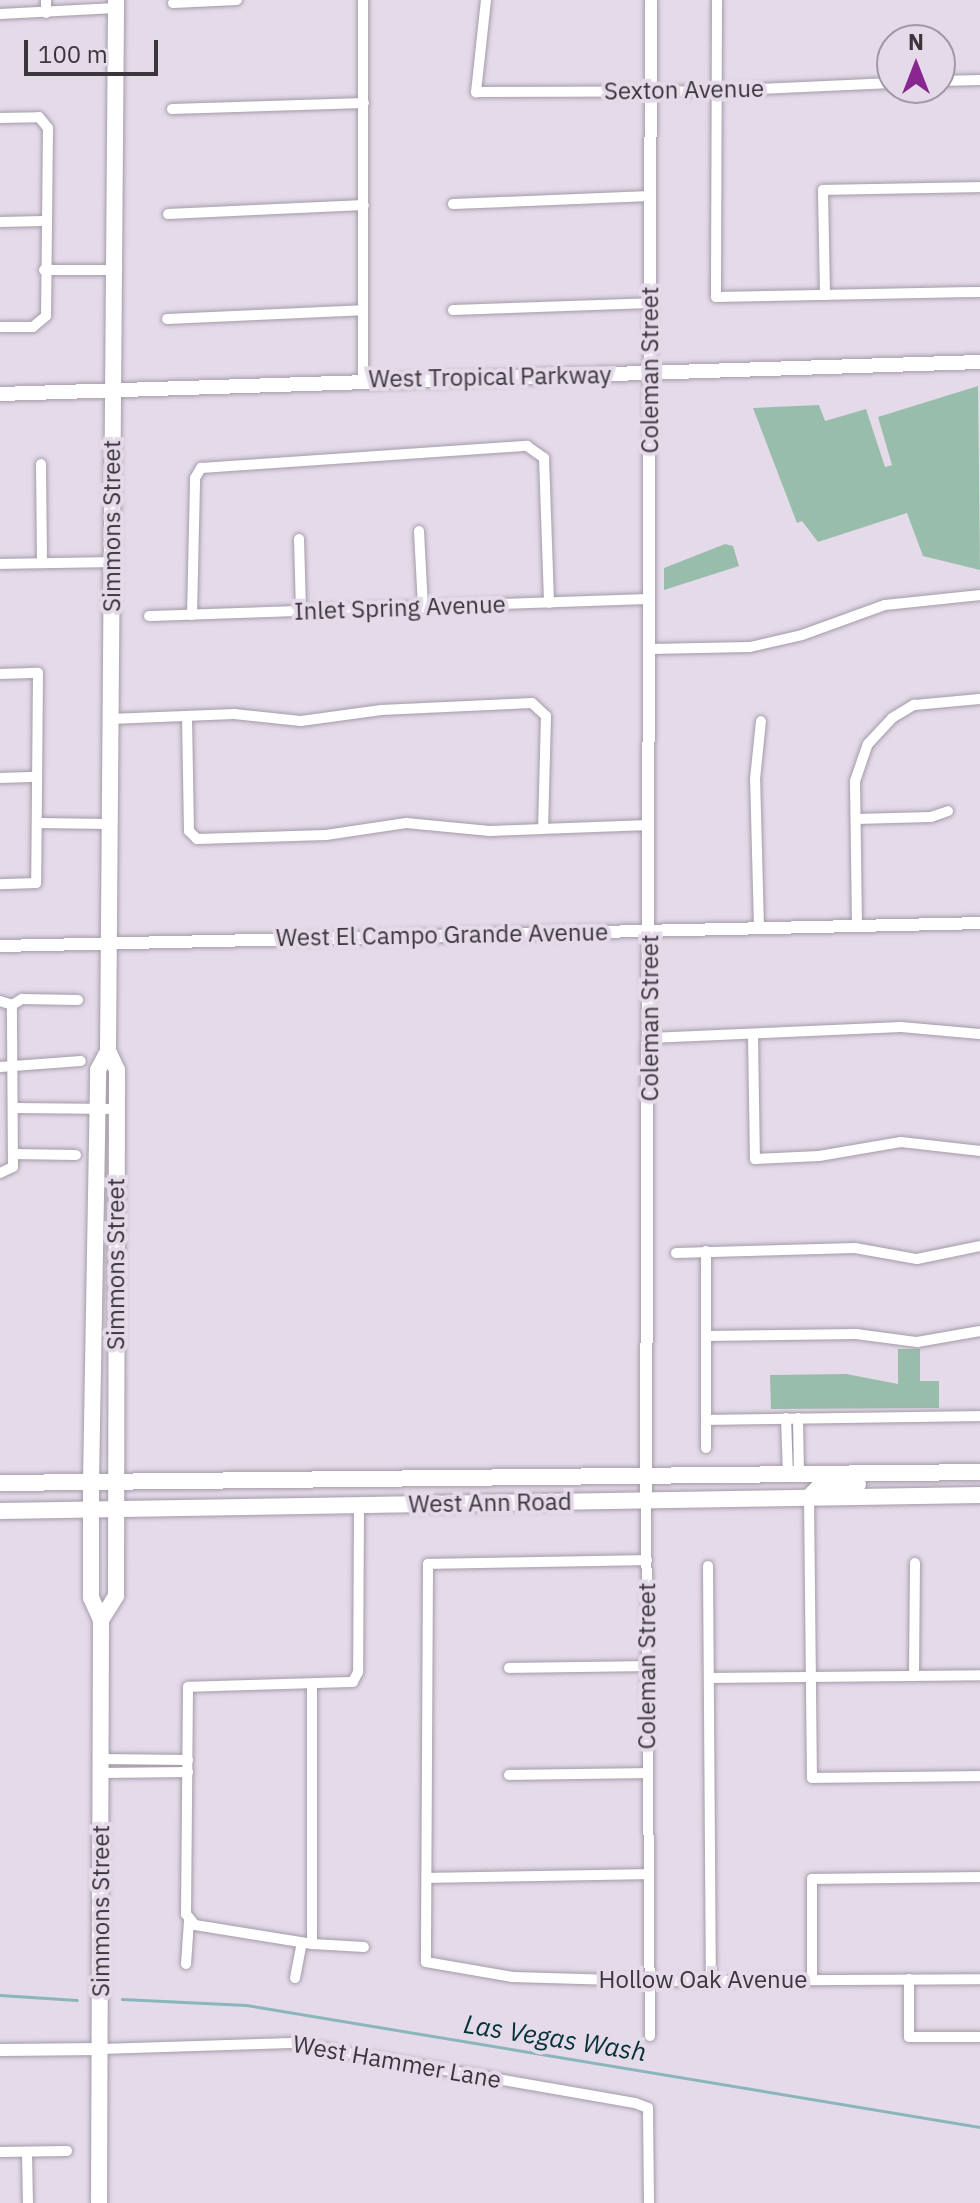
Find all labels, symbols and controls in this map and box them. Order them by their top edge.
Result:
scale bar [28,24,162,74]
north arrow [876,24,956,104]
text: N [908,27,924,56]
text: 100 m [38,38,108,70]
street label: Sexton Avenue [604,74,764,106]
street label: Coleman Street [636,287,664,453]
street label: West Tropical Parkway [368,360,612,394]
street label: Simmons Street [98,440,126,612]
street label: Inlet Spring Avenue [294,590,506,626]
street label: West El Campo Grande Avenue [276,918,608,952]
street label: Coleman Street [636,935,664,1101]
street label: Simmons Street [102,1178,130,1350]
street label: West Ann Road [408,1487,572,1519]
street label: Coleman Street [633,1583,661,1749]
street label: Simmons Street [87,1825,115,1997]
street label: Hollow Oak Avenue [598,1966,808,1994]
water label: Las Vegas Wash [461,2008,649,2068]
street label: West Hammer Lane [291,2030,503,2094]

